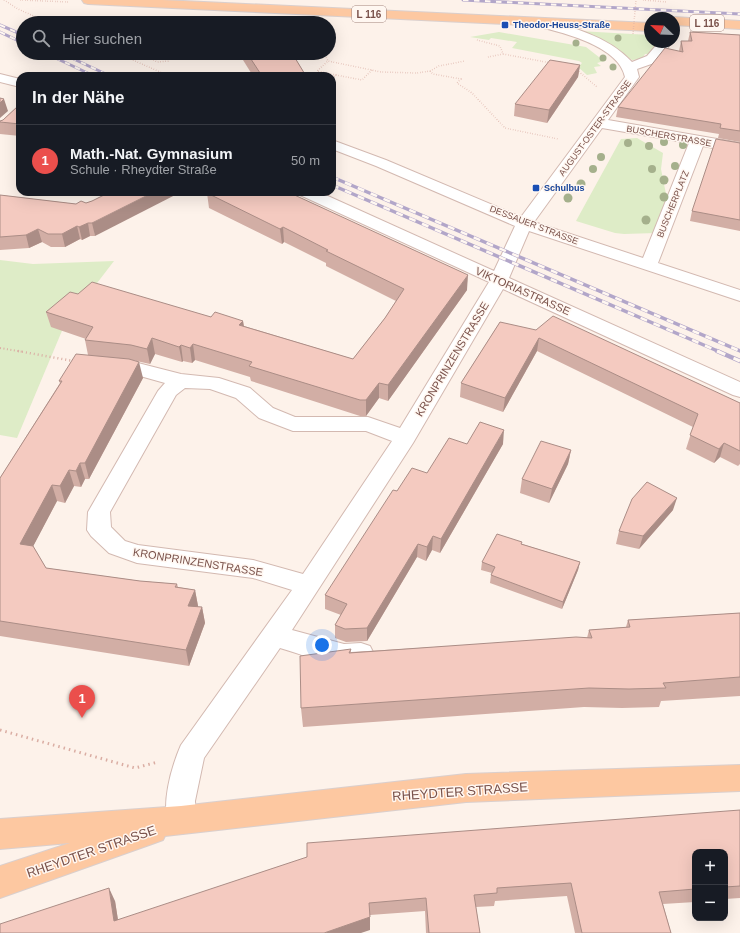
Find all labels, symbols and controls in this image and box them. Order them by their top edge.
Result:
road number: L 116 [352,6,386,22]
north arrow [644,12,680,48]
road number: L 116 [690,15,724,31]
search box [16,16,336,60]
marker: Theodor-Heuss-Straße [500,20,510,30]
place label: Theodor-Heuss-Straße [513,20,610,30]
icon: search [30,27,52,49]
text: Hier suchen [62,30,142,47]
street label: AUGUST-OSTER-STRASSE [557,78,633,178]
text: In der Nähe [32,88,125,107]
street label: BUSCHERSTRASSE [626,124,712,148]
text: Math.-Nat. Gymnasium [70,145,233,162]
text: 1 [41,153,49,168]
text: 50 m [291,153,320,168]
text: Schule · Rheydter Straße [70,162,217,177]
street label: BUSCHERPLATZ [655,169,691,239]
marker: Schulbus [531,183,541,193]
place label: Schulbus [544,183,585,193]
street label: DESSAUER STRASSE [488,203,580,247]
street label: VIKTORIASTRASSE [474,265,572,317]
street label: KRONPRINZENSTRASSE [413,300,491,418]
street label: KRONPRINZENSTRASSE [132,546,264,578]
your location [312,635,332,655]
pin: 1 [69,685,95,718]
street label: RHEYDTER STRASSE [392,779,529,804]
street label: RHEYDTER STRASSE [25,822,158,881]
map controls [692,849,728,921]
button: + [692,849,728,885]
button: − [692,885,728,921]

